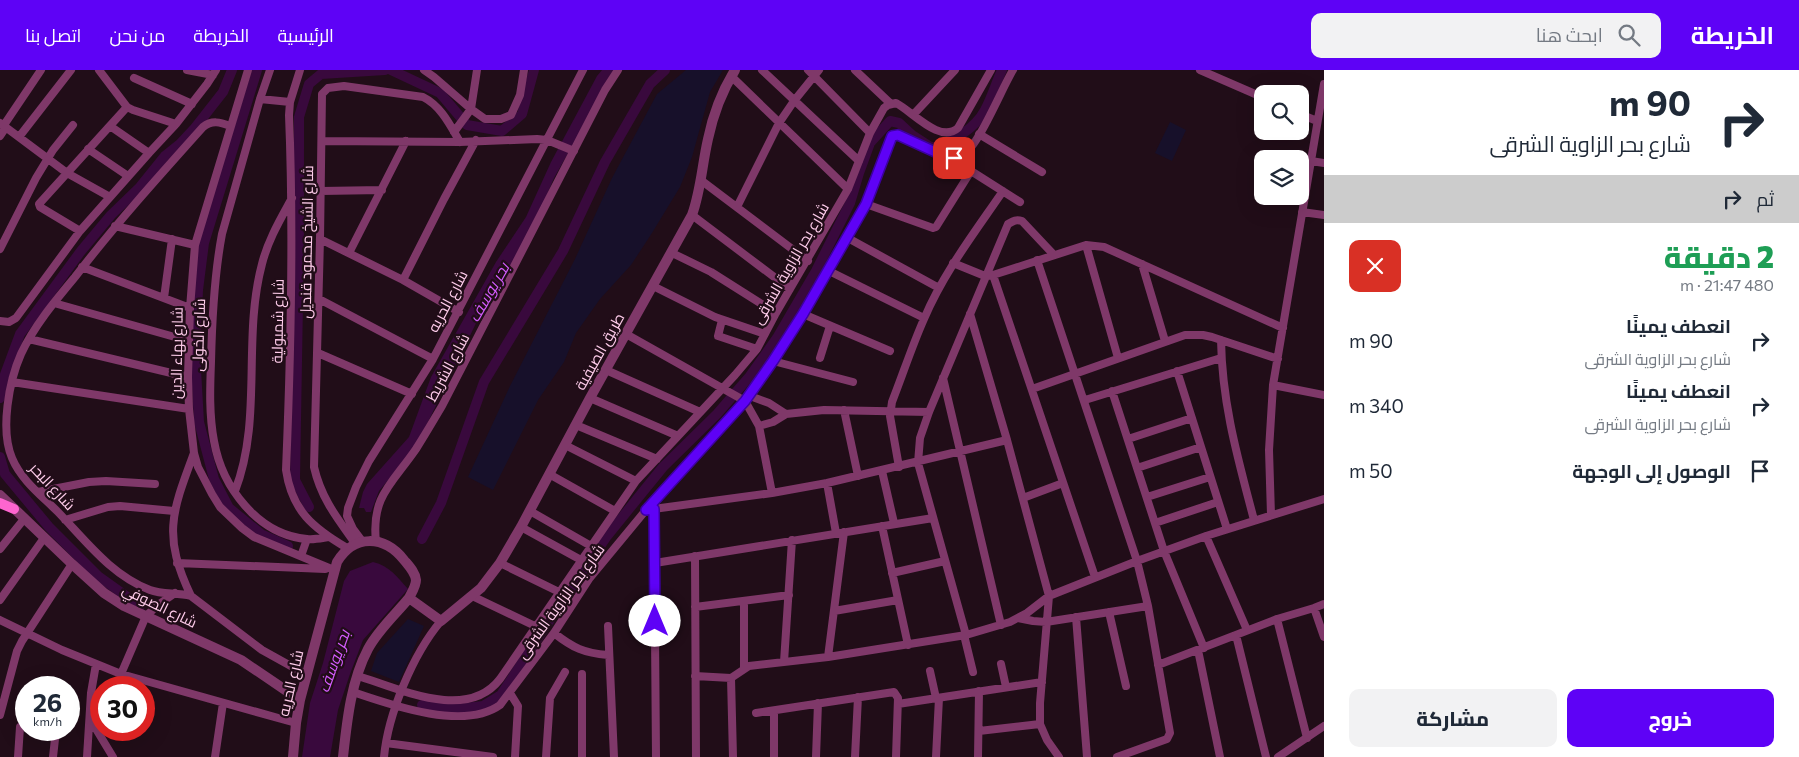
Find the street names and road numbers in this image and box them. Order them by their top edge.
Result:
street label: شارع الشيخ محمود قنديل [296,165,319,319]
street label: شارع بحر الزاوية الشرقى [748,199,835,329]
street label: شارع الحريه [423,267,473,336]
street label: شارع شمبولية [267,278,290,364]
street label: شارع الخولى [188,298,211,372]
street label: شارع بهاء الدين [166,307,189,399]
street label: طريق الصيفية [570,309,629,394]
street label: شارع الشريط [422,330,475,405]
street label: شارع البحر [24,458,79,515]
street label: شارع بحر الزاوية الشرقى [512,540,610,664]
street label: شارع الصوفي [118,579,200,634]
street label: شارع الحريه [274,648,309,719]

